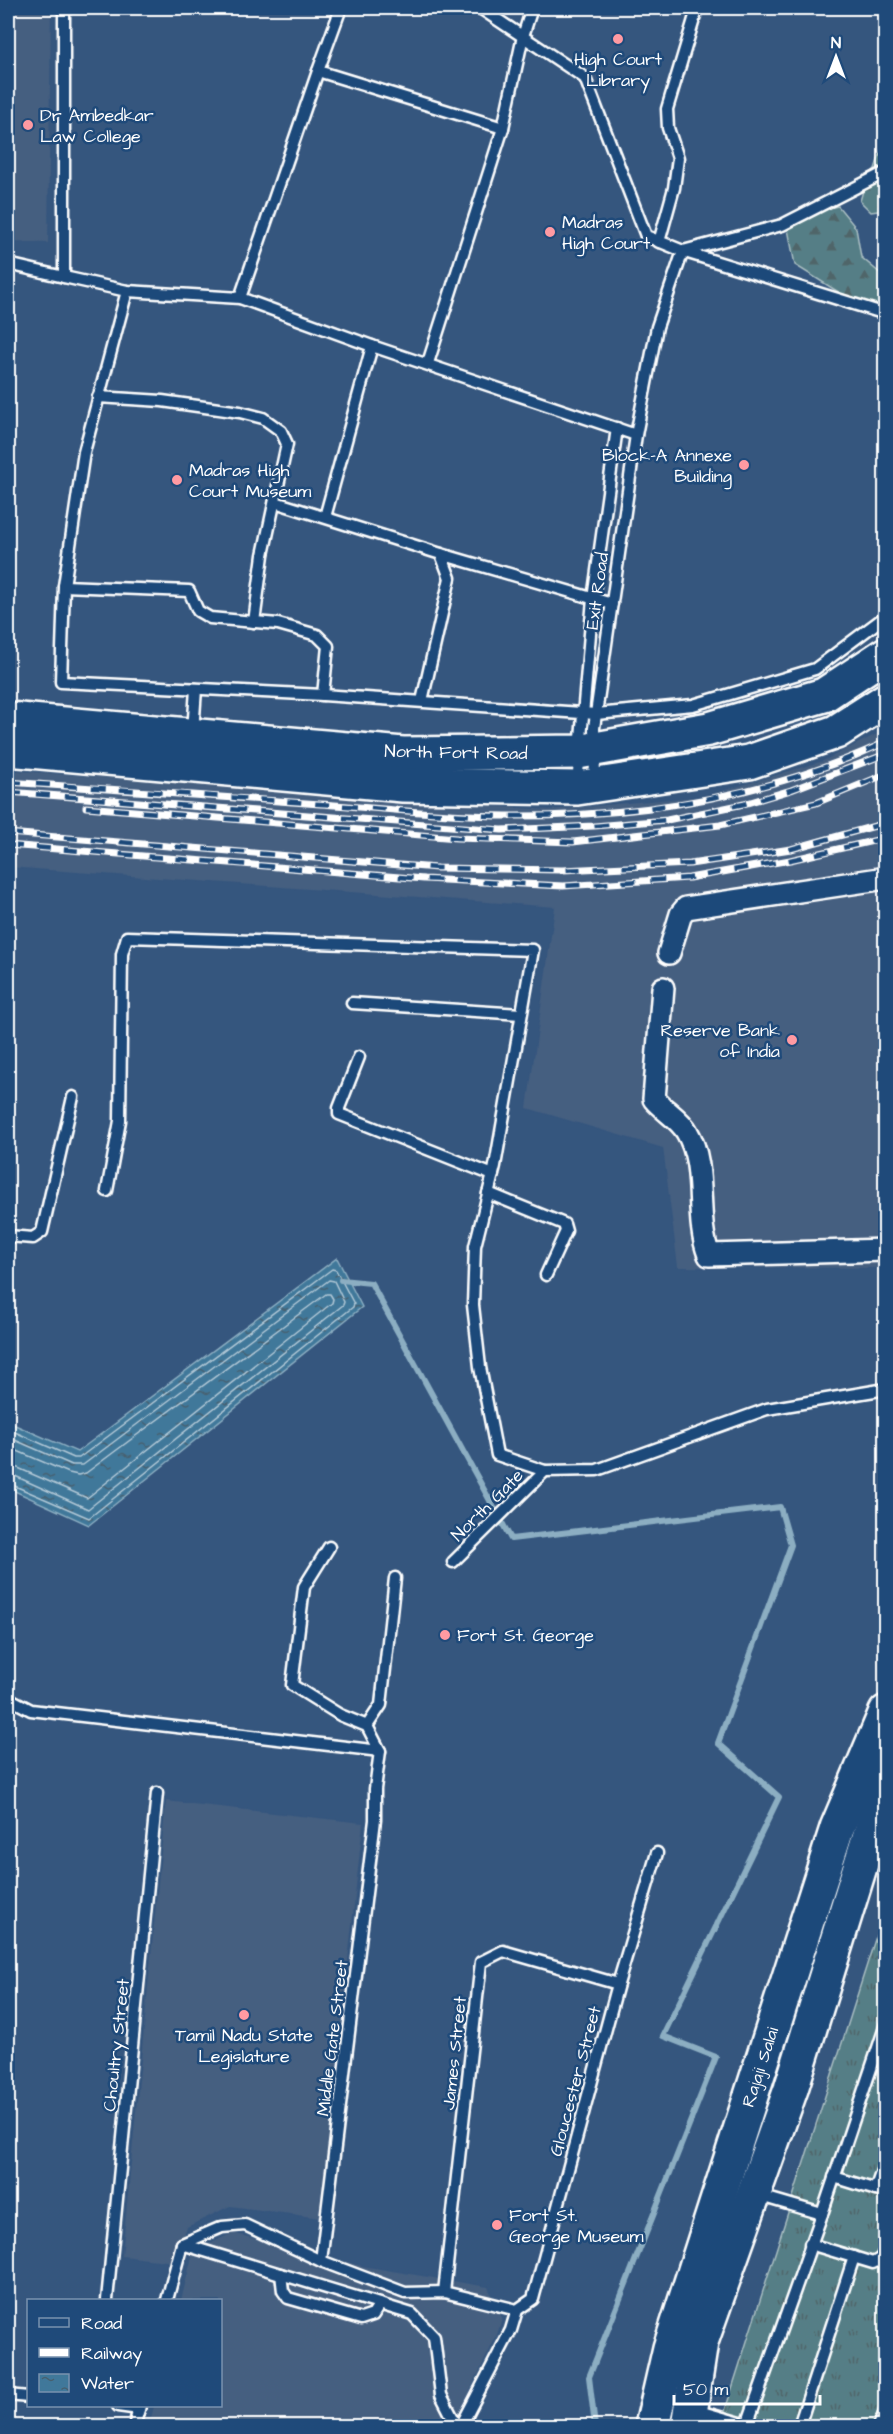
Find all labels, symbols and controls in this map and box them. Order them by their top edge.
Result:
north arrow [806,27,866,87]
marker: High Court Library [611,32,625,46]
text: N [831,32,841,54]
place label: High Court Library [574,47,663,94]
place label: Dr Ambedkar Law College [40,103,154,150]
marker: Dr Ambedkar Law College [21,118,35,132]
place label: Madras High Court [562,210,651,257]
marker: Madras High Court [543,225,557,239]
place label: Block-A Annexe Building [602,443,732,490]
place label: Madras High Court Museum [189,458,311,504]
marker: Block-A Annexe Building [737,458,751,472]
marker: Madras High Court Museum [170,473,184,487]
street label: Exit Road [580,551,615,631]
street label: North Fort Road [384,739,528,766]
place label: Reserve Bank of India [660,1018,780,1064]
marker: Reserve Bank of India [785,1033,799,1047]
street label: North Gate [446,1463,529,1547]
place label: Fort St. George [457,1623,594,1649]
marker: Fort St. George [438,1628,452,1642]
street label: Middle Gate Street [311,1958,355,2118]
street label: Choultry Street [97,1977,137,2113]
street label: James Street [436,1994,473,2111]
street label: Gloucester Street [543,2003,608,2159]
marker: Tamil Nadu State Legislature [237,2008,251,2022]
place label: Tamil Nadu State Legislature [175,2023,313,2070]
street label: Rajaji Salai [736,2024,785,2110]
place label: Fort St. George Museum [509,2203,643,2250]
marker: Fort St. George Museum [490,2218,504,2232]
legend [27,2299,222,2407]
text: Road [81,2311,122,2336]
text: Railway [81,2341,142,2367]
scale bar [674,2368,820,2406]
text: Water [81,2371,134,2396]
text: 50 m [683,2377,728,2402]

